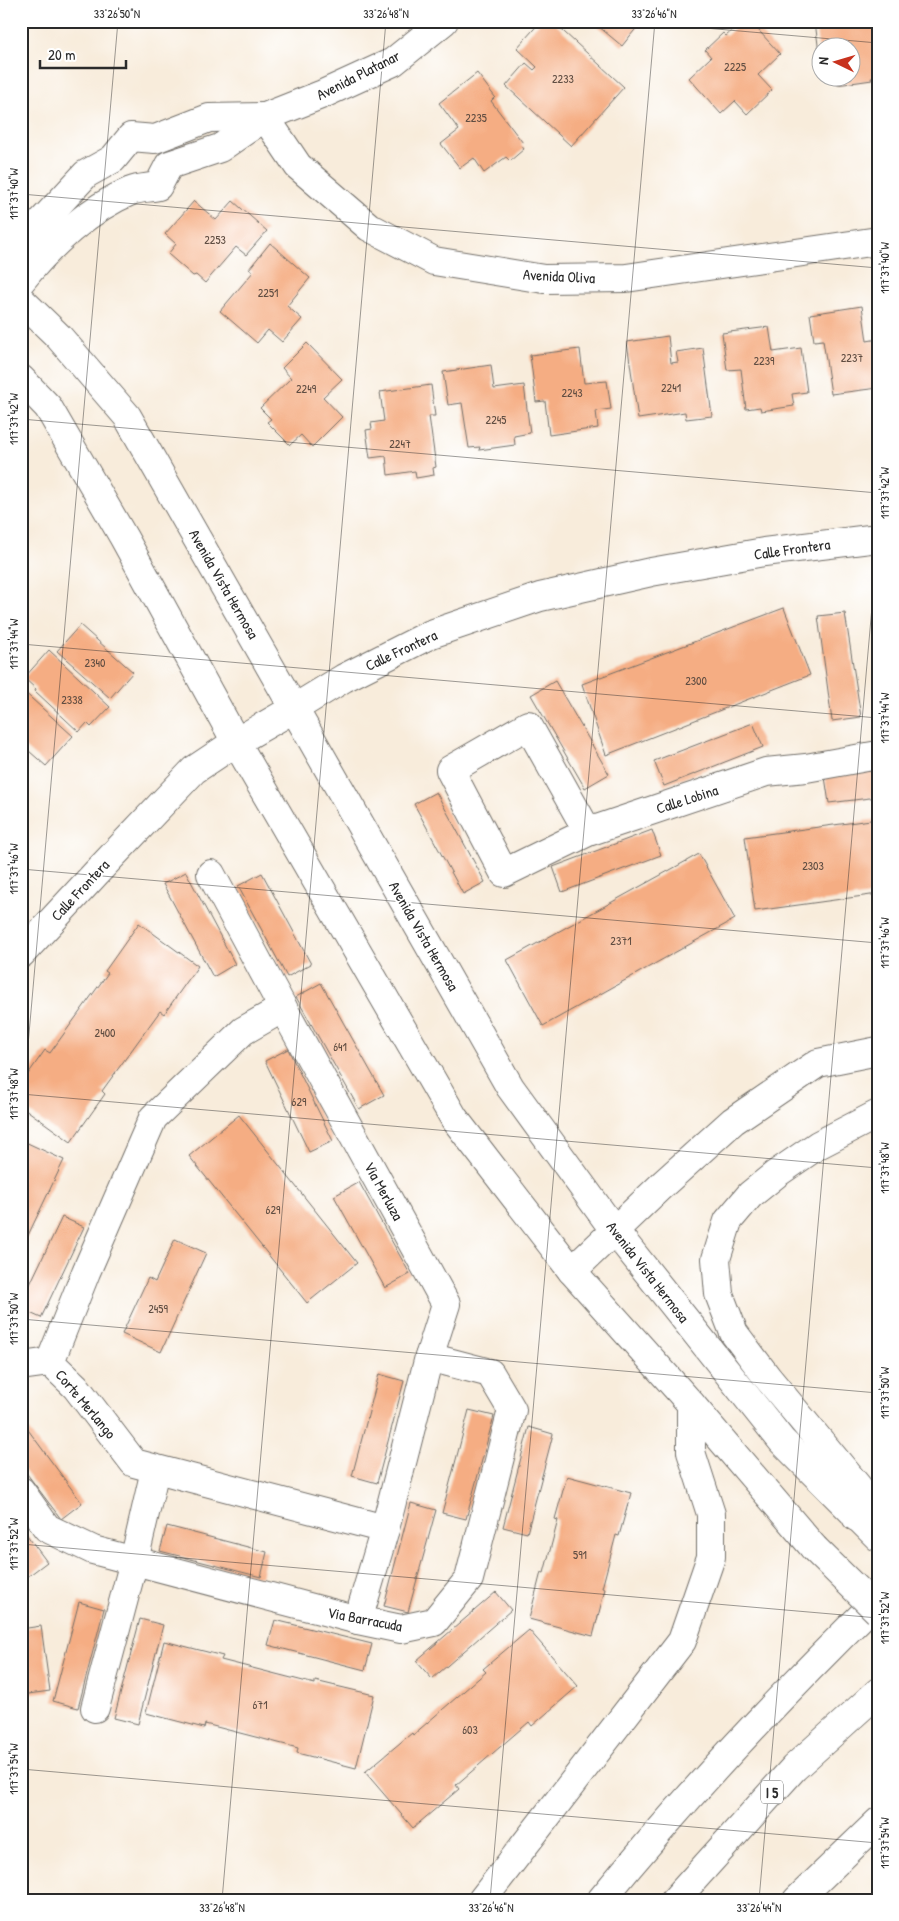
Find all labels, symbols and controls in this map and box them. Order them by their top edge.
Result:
text: 33°26'50"N [94,5,140,22]
text: 33°26'48"N [363,5,409,22]
text: 33°26'46"N [631,5,677,22]
scale bar [40,38,126,70]
north arrow [812,38,862,88]
text: 20 m [48,44,75,65]
street label: Avenida Platanar [313,45,404,105]
text: N [813,56,832,65]
house number: 2225 [724,58,746,75]
house number: 2233 [552,70,574,87]
house number: 2235 [465,109,487,126]
text: 117°37'40"W [5,168,22,220]
house number: 2253 [204,231,226,248]
text: 117°37'40"W [876,242,893,294]
street label: Avenida Oliva [522,264,596,288]
house number: 2251 [258,284,278,301]
house number: 2237 [841,349,863,366]
house number: 2239 [753,352,775,369]
house number: 2241 [661,379,681,396]
house number: 2249 [296,380,317,397]
house number: 2243 [561,384,583,401]
text: 117°37'42"W [5,392,22,445]
house number: 2245 [486,411,506,428]
house number: 2247 [389,435,411,452]
text: 117°37'42"W [876,466,893,519]
street label: Avenida Vista Hermosa [184,525,264,643]
street label: Calle Frontera [752,533,832,565]
text: 117°37'44"W [5,618,22,669]
street label: Calle Frontera [362,624,440,676]
house number: 2340 [85,654,105,671]
house number: 2300 [685,672,707,689]
house number: 2338 [61,691,83,708]
text: 117°37'44"W [876,692,893,743]
street label: Calle Lobina [653,779,721,819]
text: 117°37'46"W [5,843,22,895]
street label: Calle Frontera [46,855,114,925]
house number: 2303 [802,857,824,874]
street label: Avenida Vista Hermosa [384,877,464,995]
text: 117°37'46"W [876,917,893,969]
house number: 2371 [610,932,632,949]
house number: 2400 [95,1024,115,1041]
house number: 641 [333,1038,347,1055]
text: 117°37'48"W [5,1068,22,1120]
house number: 629 [292,1093,307,1110]
text: 117°37'48"W [876,1142,893,1194]
street label: Via Merluza [359,1158,409,1224]
house number: 629 [266,1201,281,1218]
street label: Avenida Vista Hermosa [602,1217,694,1327]
text: 117°37'50"W [5,1292,22,1345]
house number: 2459 [148,1300,168,1317]
street label: Corte Merlango [51,1365,121,1443]
text: 117°37'50"W [876,1366,893,1419]
text: 117°37'52"W [5,1517,22,1570]
house number: 591 [573,1546,587,1563]
text: 117°37'52"W [876,1591,893,1644]
street label: Via Barracuda [326,1601,404,1637]
house number: 671 [252,1696,268,1713]
house number: 603 [462,1721,478,1738]
text: 117°37'54"W [5,1743,22,1795]
road number: I 5 [761,1780,783,1804]
text: 117°37'54"W [876,1817,893,1869]
text: 33°26'48"N [199,1899,245,1916]
text: 33°26'46"N [468,1899,514,1916]
text: 33°26'44"N [737,1899,781,1916]

